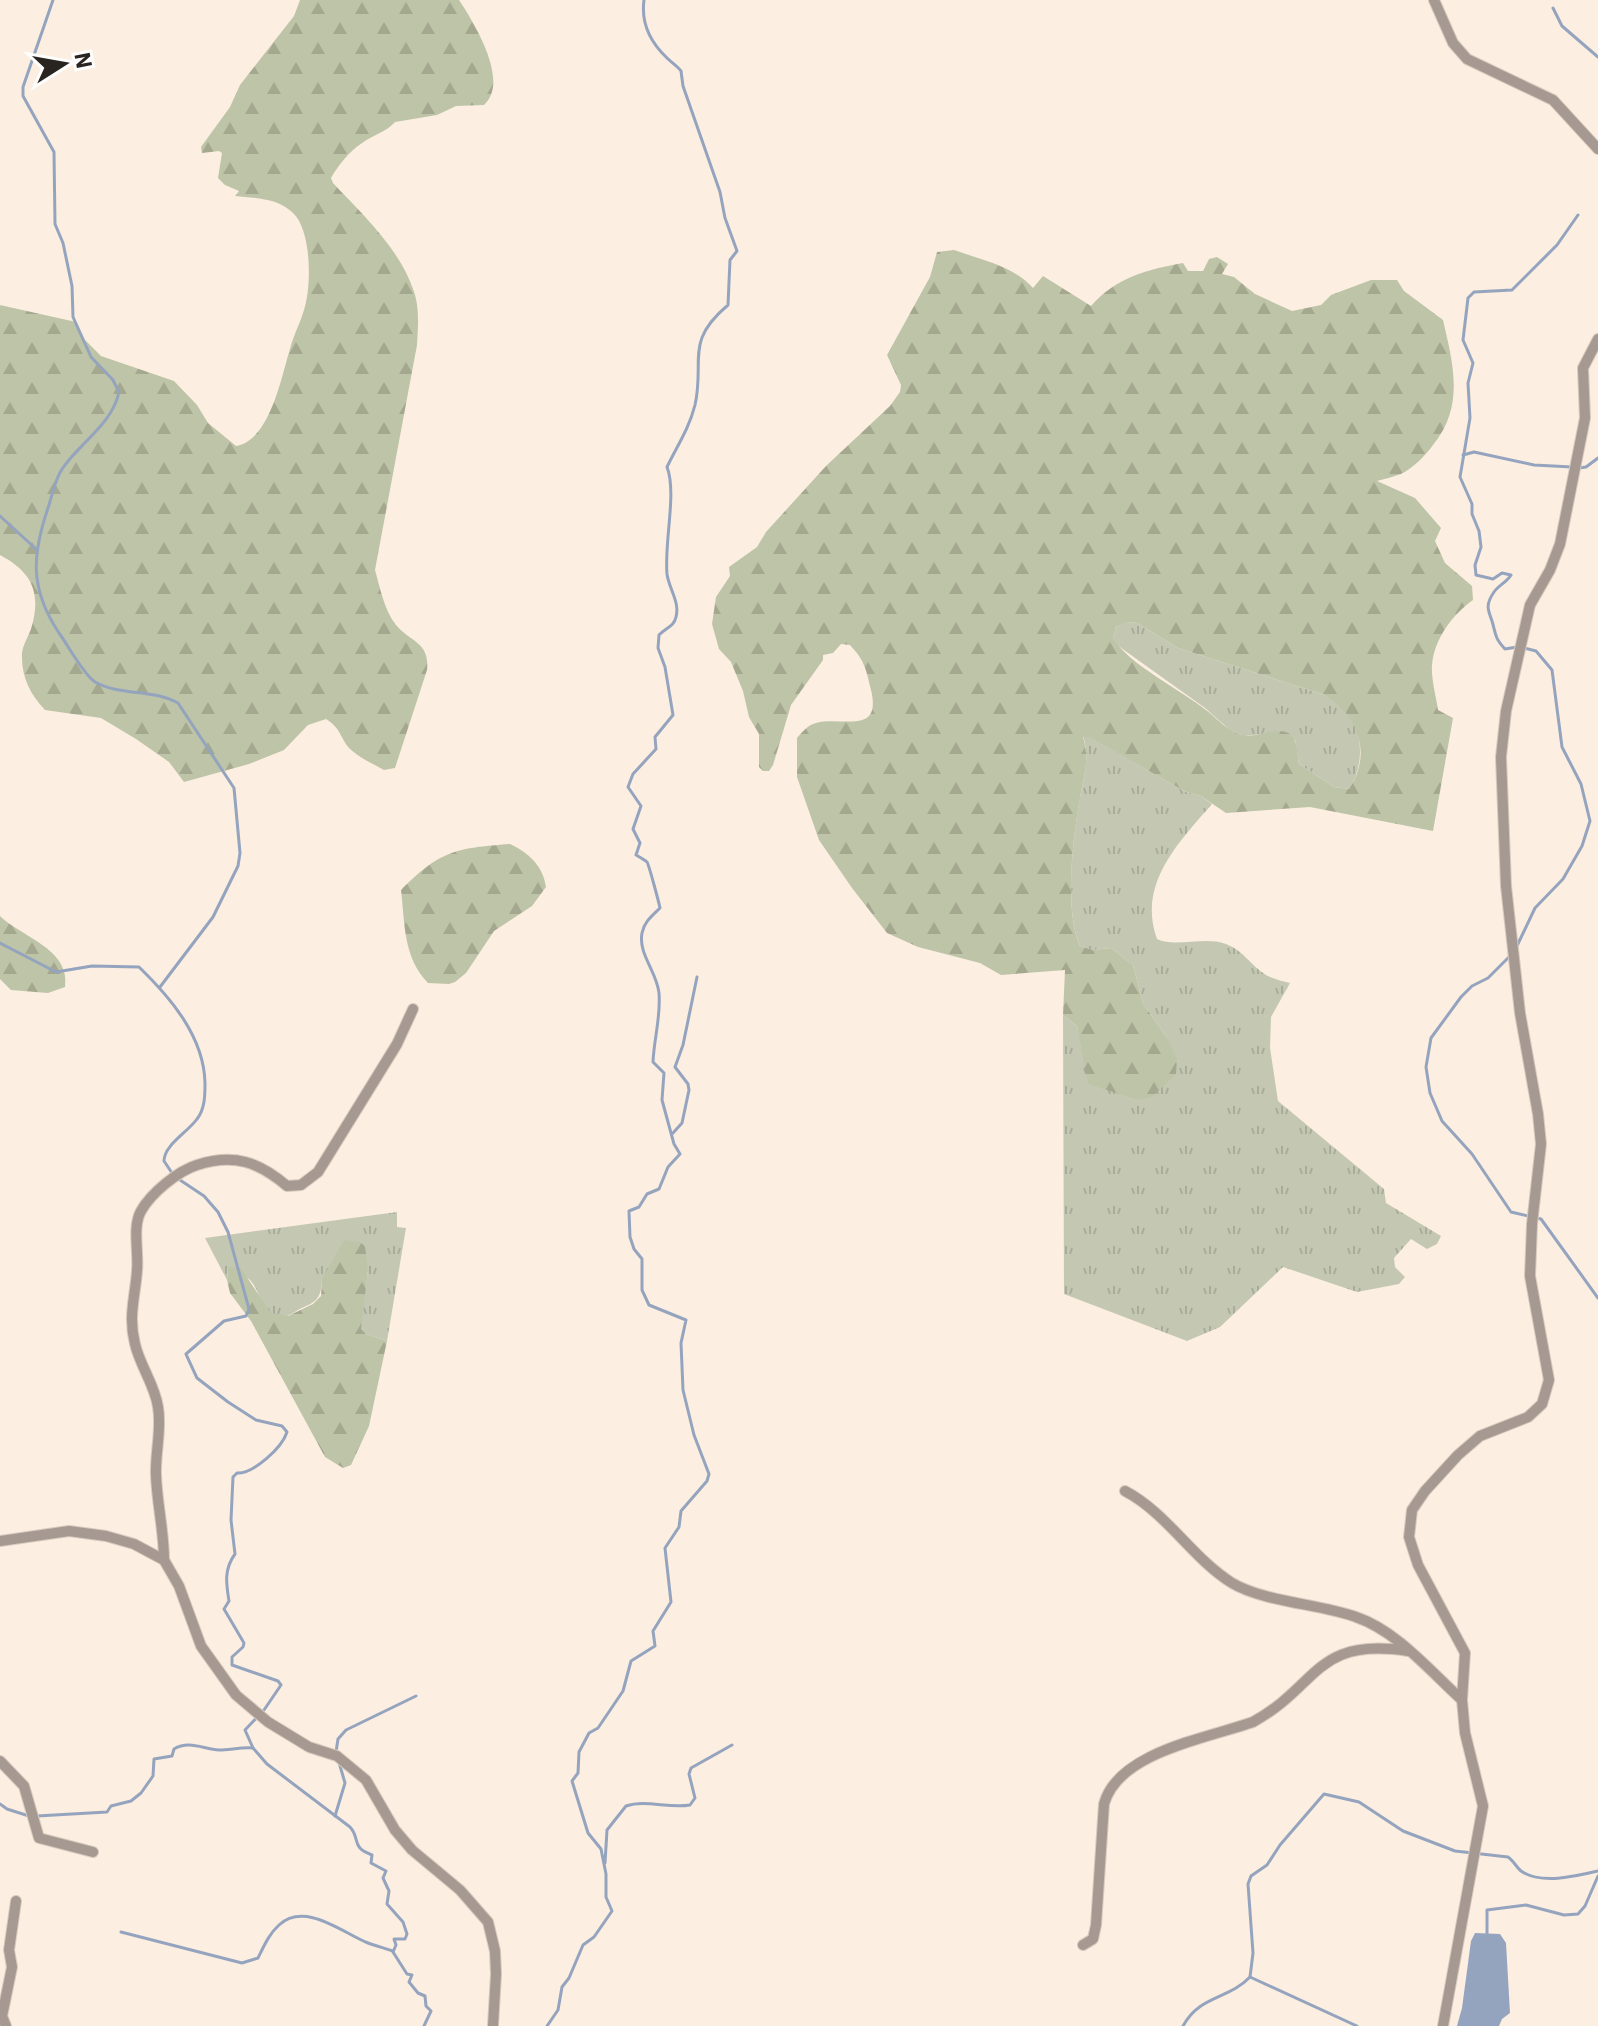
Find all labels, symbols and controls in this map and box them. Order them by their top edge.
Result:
north arrow [24,24,104,104]
text: N [68,49,100,71]

